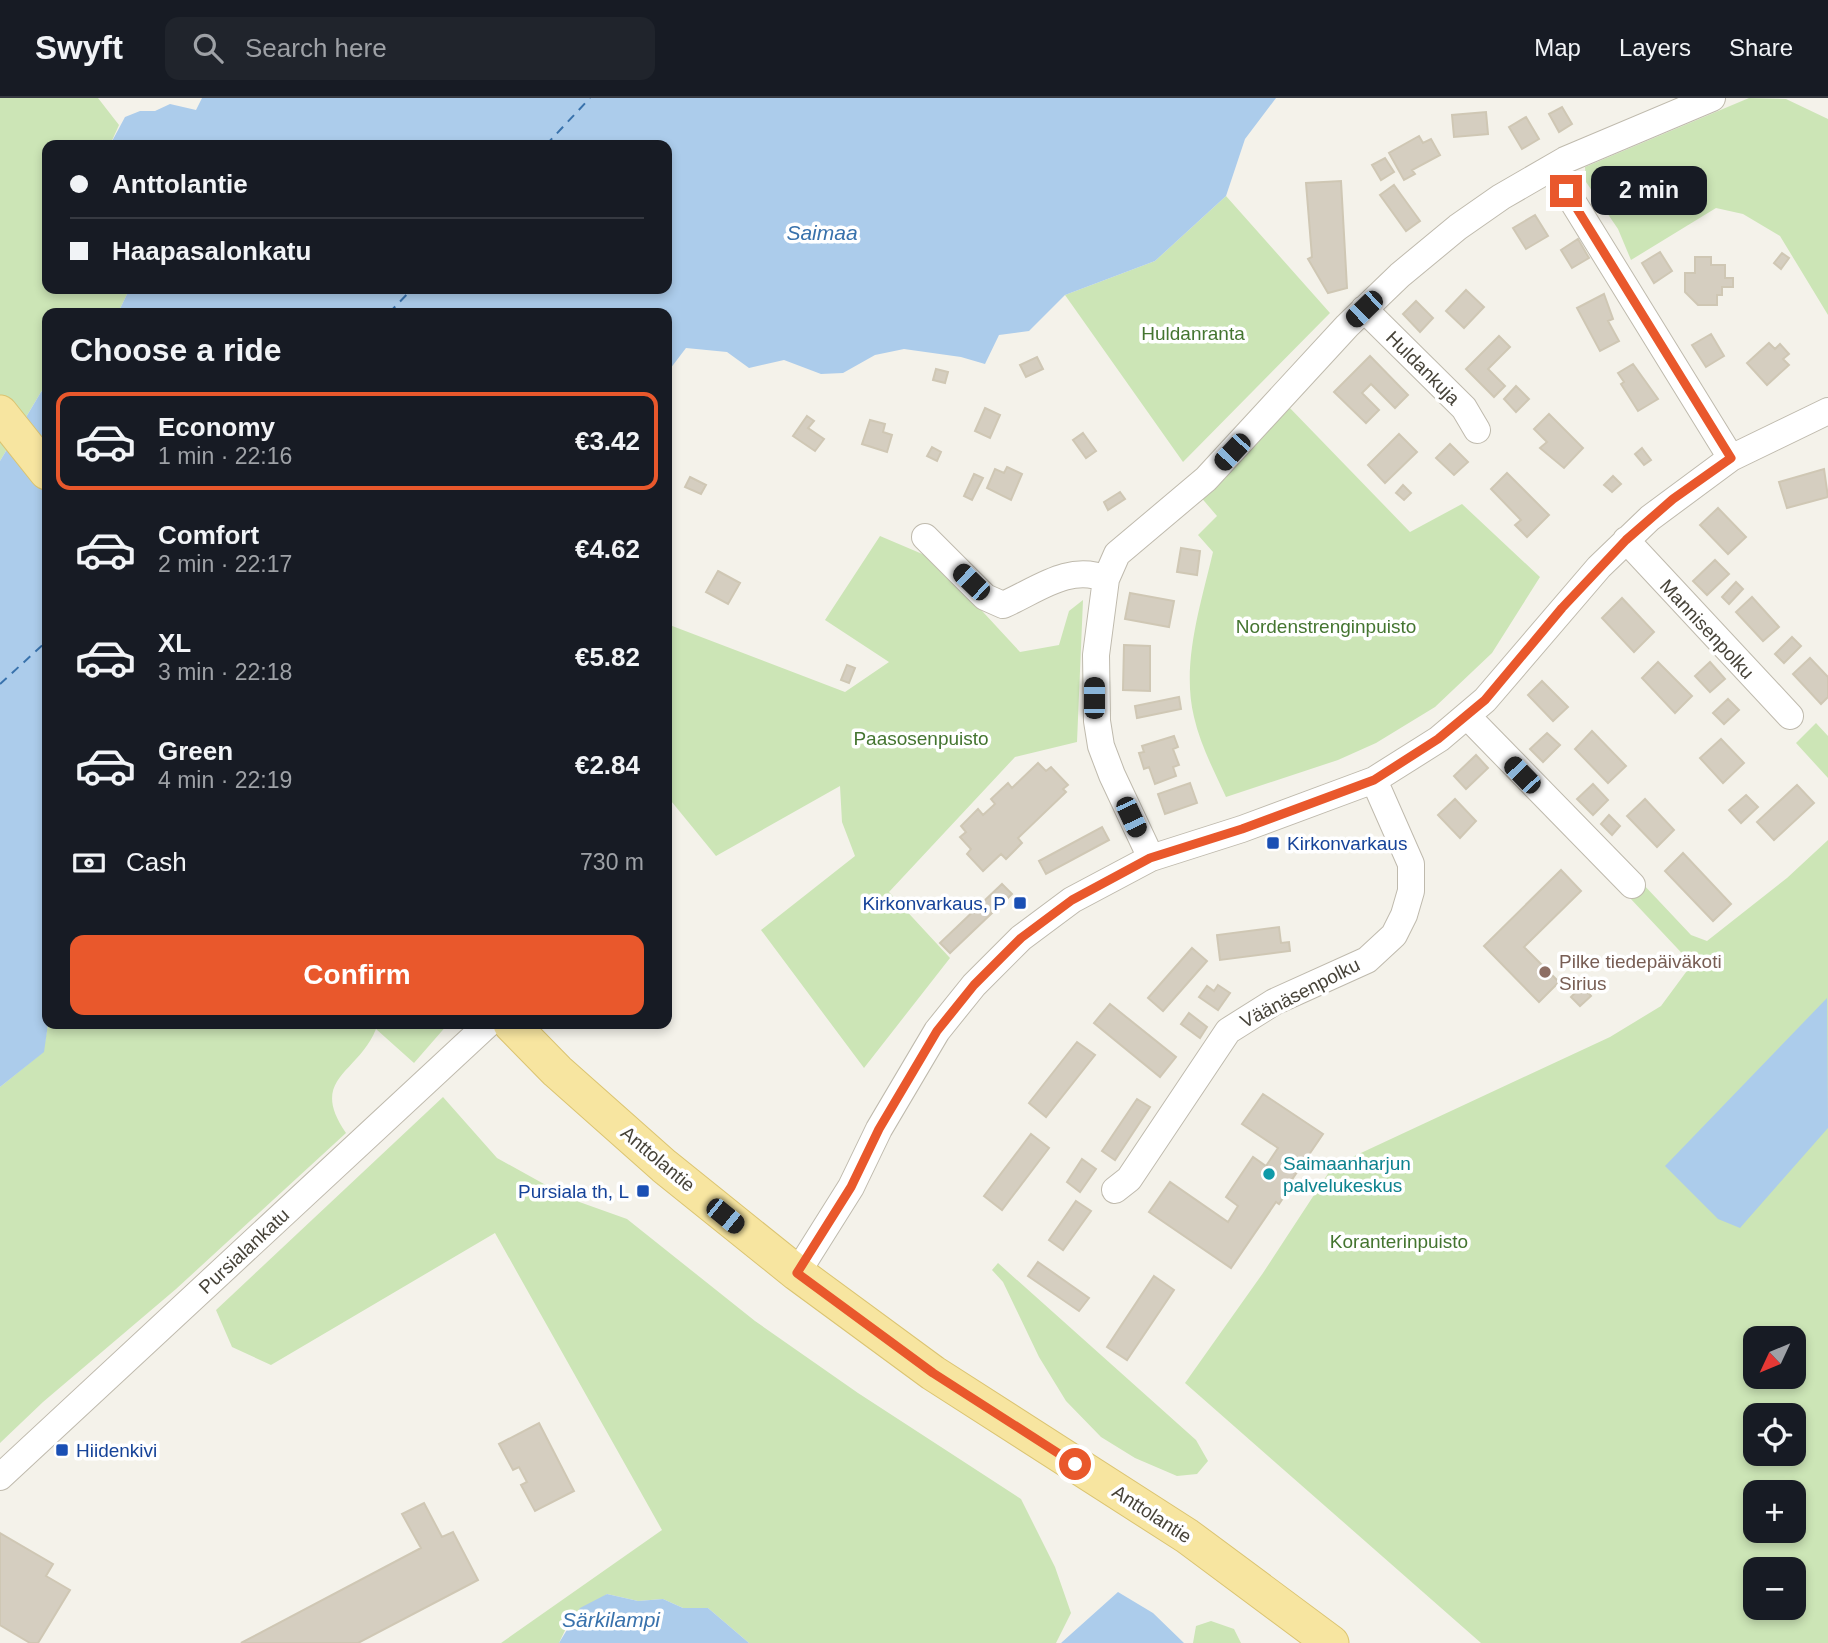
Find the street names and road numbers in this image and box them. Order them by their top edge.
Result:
street label: Huldankuja [1382,327,1464,409]
street label: Mannisenpolku [1656,575,1758,683]
street label: Väänäsenpolku [1237,954,1363,1032]
street label: Anttolantie [617,1122,699,1196]
street label: Pursialankatu [195,1204,293,1298]
street label: Anttolantie [1109,1481,1195,1547]

